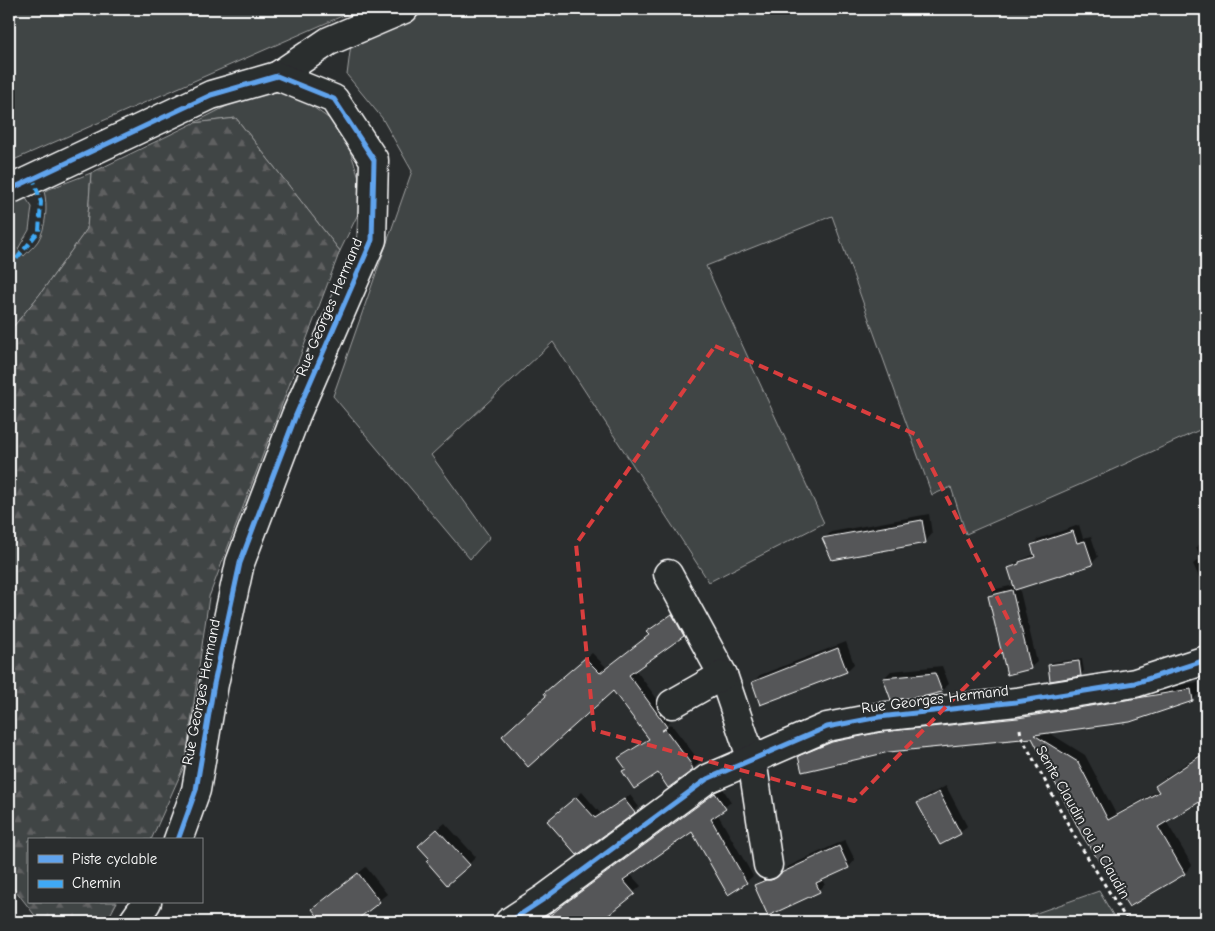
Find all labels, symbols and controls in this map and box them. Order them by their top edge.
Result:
street label: Rue Georges Hermand [292,235,366,379]
street label: Rue Georges Hermand [178,618,224,766]
street label: Rue Georges Hermand [860,681,1010,717]
street label: Sente Claudin ou à Claudin [1032,742,1134,902]
legend [28,838,202,904]
text: Piste cyclable [72,850,158,868]
text: Chemin [72,874,121,892]

